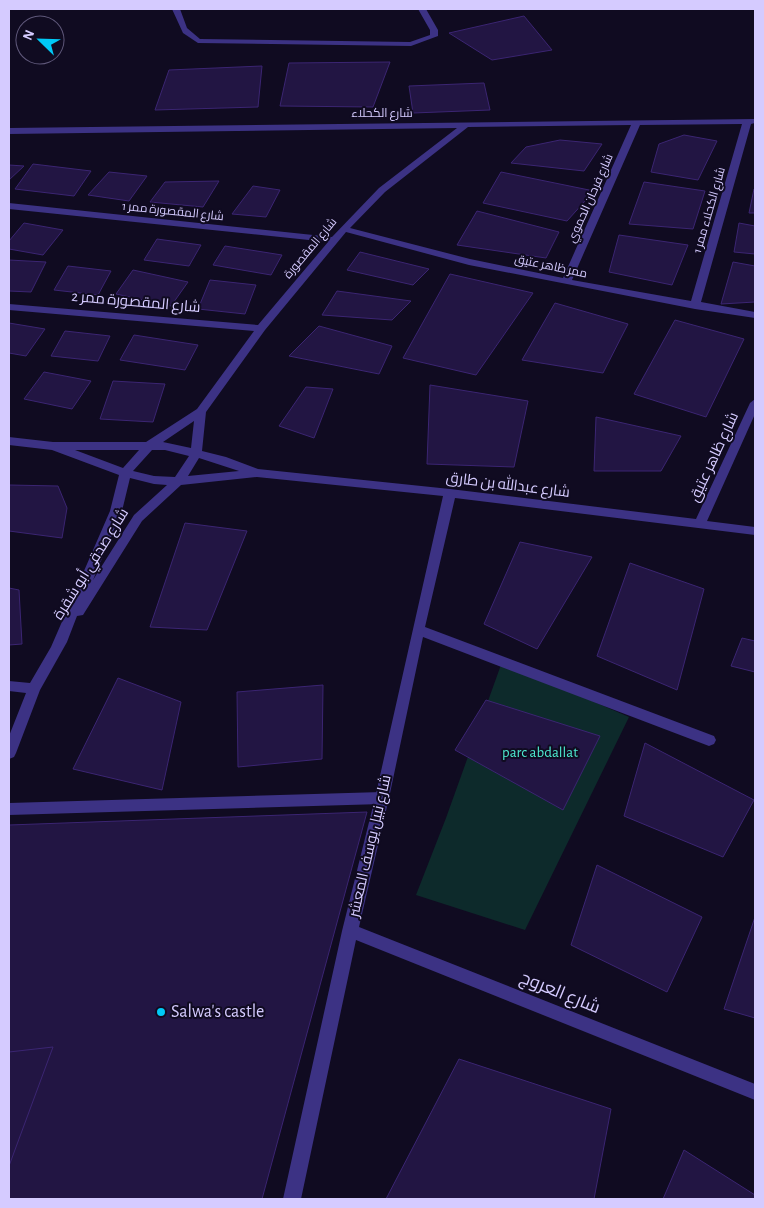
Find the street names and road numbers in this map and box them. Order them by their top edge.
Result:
street label: شارع الكحلاء [351,107,413,121]
street label: شارع فرحان الحموي [565,152,619,246]
street label: شارع الكحلاء ممر 1 [691,166,729,255]
street label: شارع المقصورة ممر 1 [121,200,225,224]
street label: شارع المقصورة [281,215,340,282]
street label: ممر ظاهر عتيق [513,252,588,281]
street label: شارع المقصورة ممر 2 [71,288,201,318]
street label: شارع ظاهر عتيق [686,409,744,505]
street label: شارع عبدالله بن طارق [445,467,571,503]
street label: شارع صدقي أبو شقرة [48,504,135,624]
street label: شارع نبيل يوسف المعشر [345,773,397,920]
street label: شارع العروج [517,968,603,1019]

